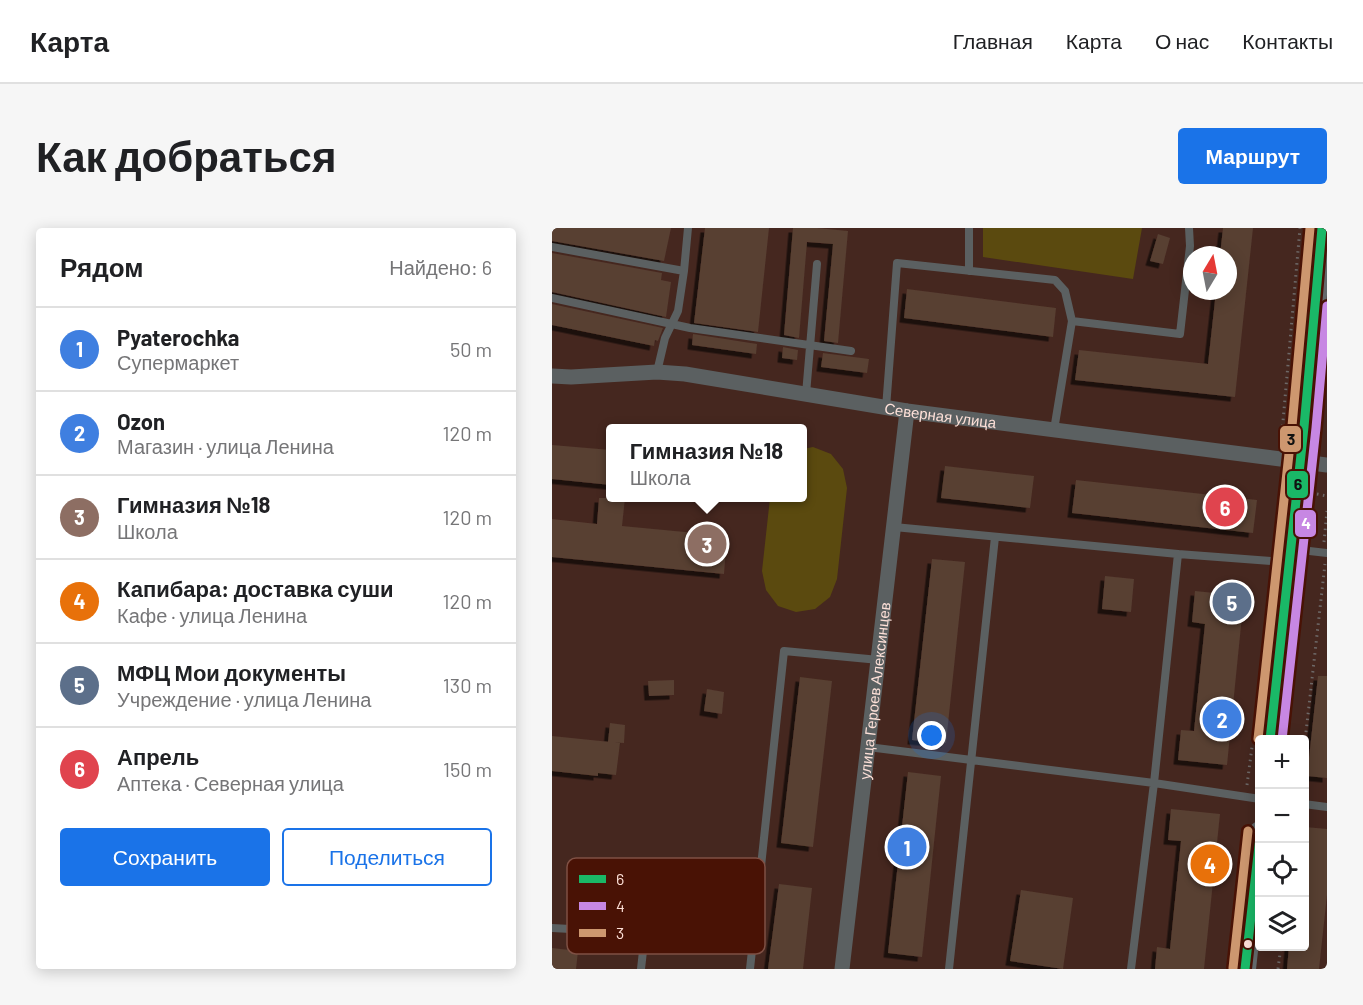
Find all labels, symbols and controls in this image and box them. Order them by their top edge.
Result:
text: Карта [30,24,109,58]
text: Главная [953,28,1033,53]
text: Карта [1066,28,1122,53]
text: О нас [1155,28,1209,53]
text: Контакты [1242,28,1333,53]
button: Маршрут [1178,128,1327,184]
text: Как добраться [36,130,336,180]
north arrow [1183,246,1237,300]
text: Рядом [60,251,143,282]
text: Найдено: 6 [389,255,492,279]
text: Pyaterochka [117,324,239,350]
text: 1 [76,337,83,361]
text: 50 m [450,337,492,361]
text: Супермаркет [117,350,239,374]
street label: Северная улица [883,398,998,431]
text: Ozon [117,408,165,434]
text: 2 [74,421,85,445]
text: 120 m [442,421,492,445]
popup [606,424,807,502]
line badge: 3 [1279,425,1302,453]
text: 3 [1287,429,1295,448]
text: Магазин · улица Ленина [117,434,334,458]
text: Гимназия №18 [630,437,783,463]
text: Школа [630,465,691,489]
line badge: 6 [1286,470,1309,499]
text: 6 [1294,474,1303,493]
pin: 6 [1206,484,1244,530]
text: Гимназия №18 [117,491,270,517]
text: 3 [74,505,85,529]
text: 120 m [442,505,492,529]
line badge: 4 [1294,509,1317,538]
text: 4 [1301,513,1311,532]
text: Школа [117,519,178,543]
pin: 3 [688,522,726,566]
text: Капибара: доставка суши [117,575,394,601]
pin: 5 [1212,580,1252,625]
text: 4 [73,589,86,613]
text: 120 m [442,589,492,613]
street label: улица Героев Алексинцев [855,601,894,781]
text: Кафе · улица Ленина [117,603,307,627]
text: МФЦ Мои документы [117,659,346,685]
text: 5 [74,673,85,697]
text: 130 m [443,673,492,697]
text: Учреждение · улица Ленина [117,687,371,711]
pin: 2 [1202,696,1242,742]
your location [917,721,946,750]
map controls [1255,735,1309,951]
button: + [1255,735,1309,789]
text: Апрель [117,743,199,769]
text: 6 [74,757,85,781]
text: 150 m [443,757,492,781]
text: Аптека · Северная улица [117,771,344,795]
button: − [1255,789,1309,843]
pin: 1 [888,824,926,870]
button: Сохранить [60,828,270,886]
button: Поделиться [282,828,492,886]
pin: 4 [1190,842,1230,886]
button: locate [1255,843,1309,897]
legend [567,858,765,954]
text: 6 [616,869,624,888]
text: 4 [616,896,625,915]
button: layers [1255,897,1309,951]
text: 3 [616,923,624,942]
unlabelled marker [1242,938,1254,950]

